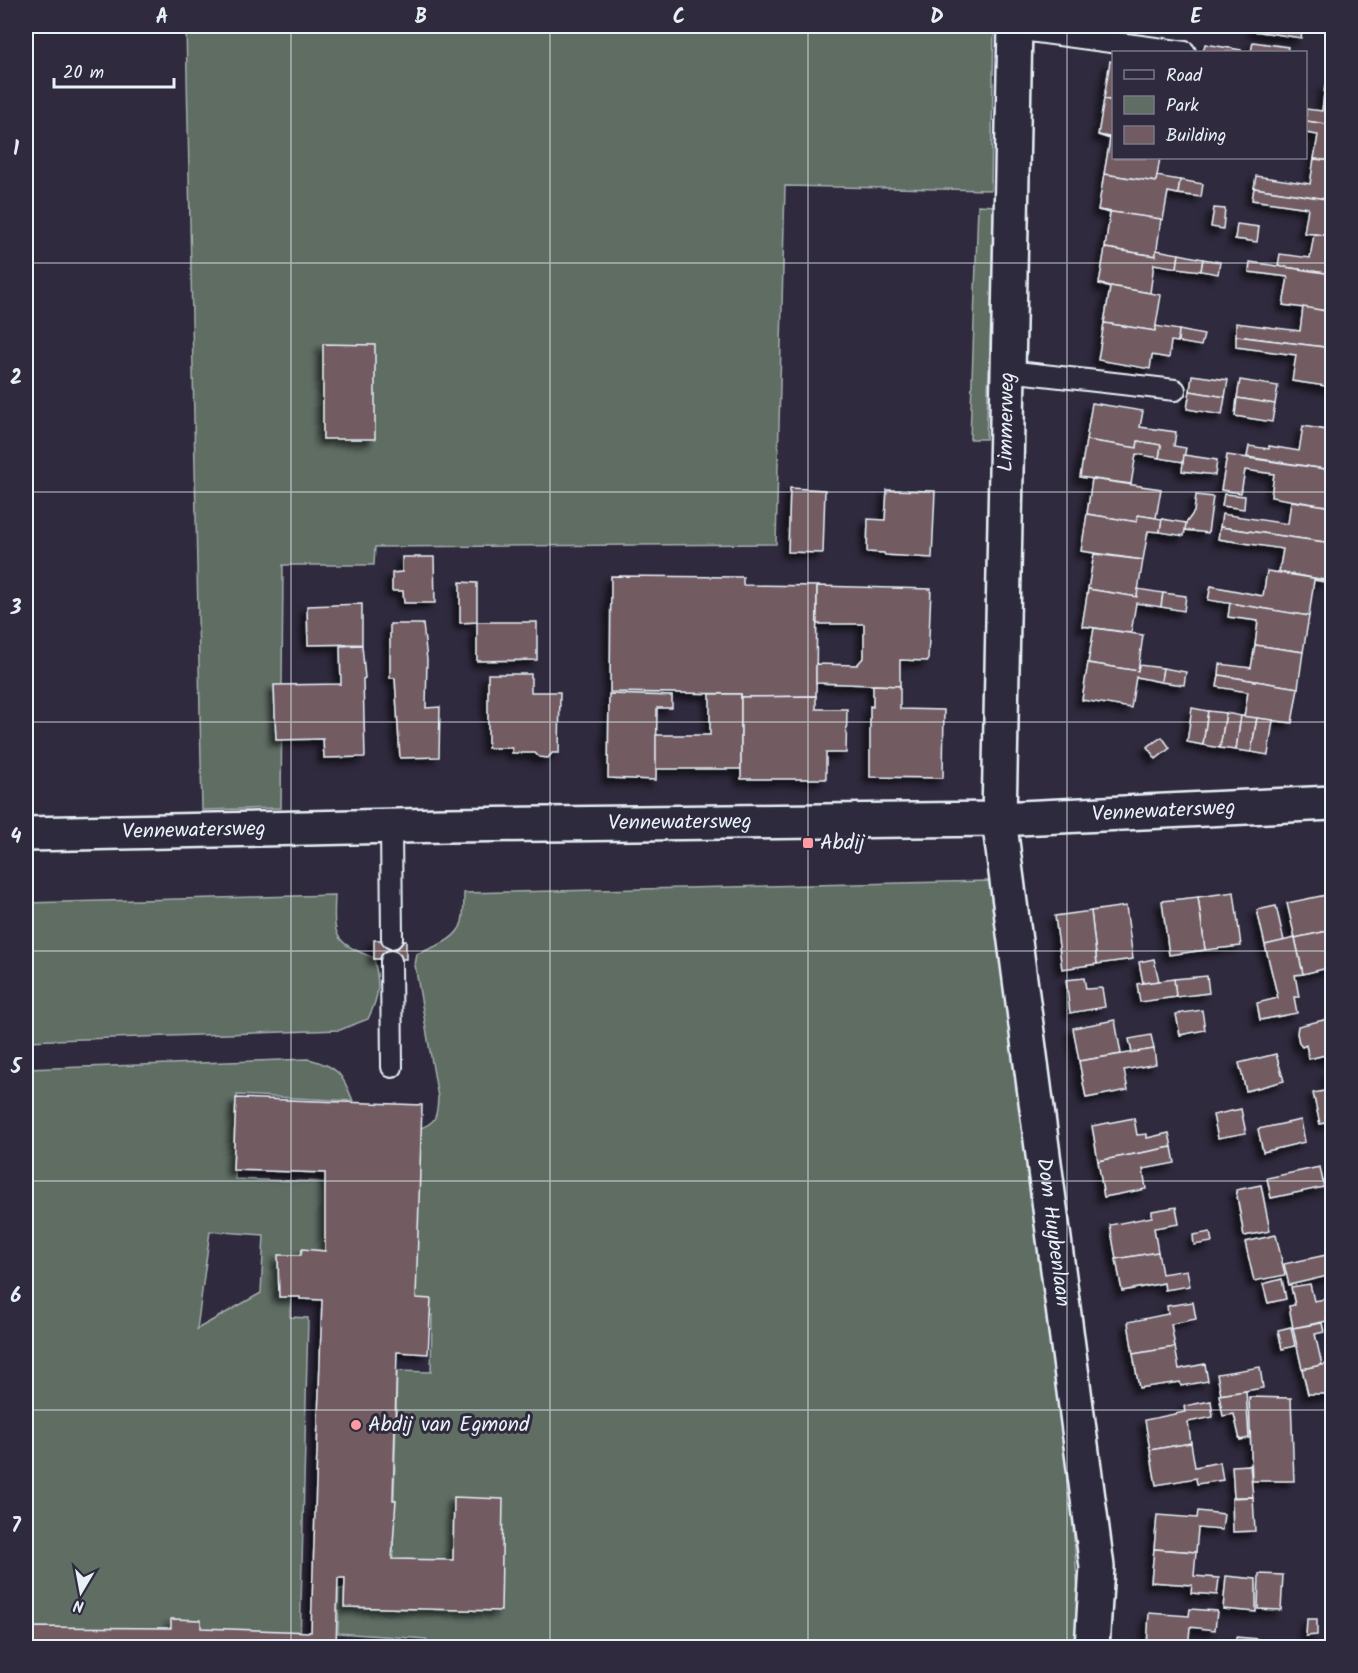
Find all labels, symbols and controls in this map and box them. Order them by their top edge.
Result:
text: A [156,2,168,34]
text: B [415,2,427,34]
text: C [673,2,685,34]
text: D [930,2,944,34]
text: E [1190,2,1202,34]
scale bar [54,51,174,89]
legend [1112,51,1307,159]
text: 20 m [63,59,104,88]
text: Road [1166,62,1203,91]
text: Park [1166,92,1199,121]
text: Building [1166,122,1226,151]
text: 1 [13,134,19,166]
text: 2 [10,363,22,395]
street label: Limmerweg [990,372,1024,472]
text: 3 [10,593,22,625]
street label: Vennewatersweg [1091,791,1236,831]
street label: Vennewatersweg [608,805,752,840]
street label: Vennewatersweg [122,812,266,848]
text: 4 [11,822,22,854]
place label: Abdij [820,827,865,860]
marker: Abdij [801,836,815,850]
text: 5 [10,1052,23,1084]
street label: Dom Huybenlaan [1027,1156,1079,1309]
text: 6 [11,1281,22,1313]
place label: Abdij van Egmond [368,1409,530,1442]
marker: Abdij van Egmond [349,1418,363,1432]
text: 7 [11,1511,21,1543]
north arrow [51,1562,111,1622]
text: N [72,1592,86,1618]

